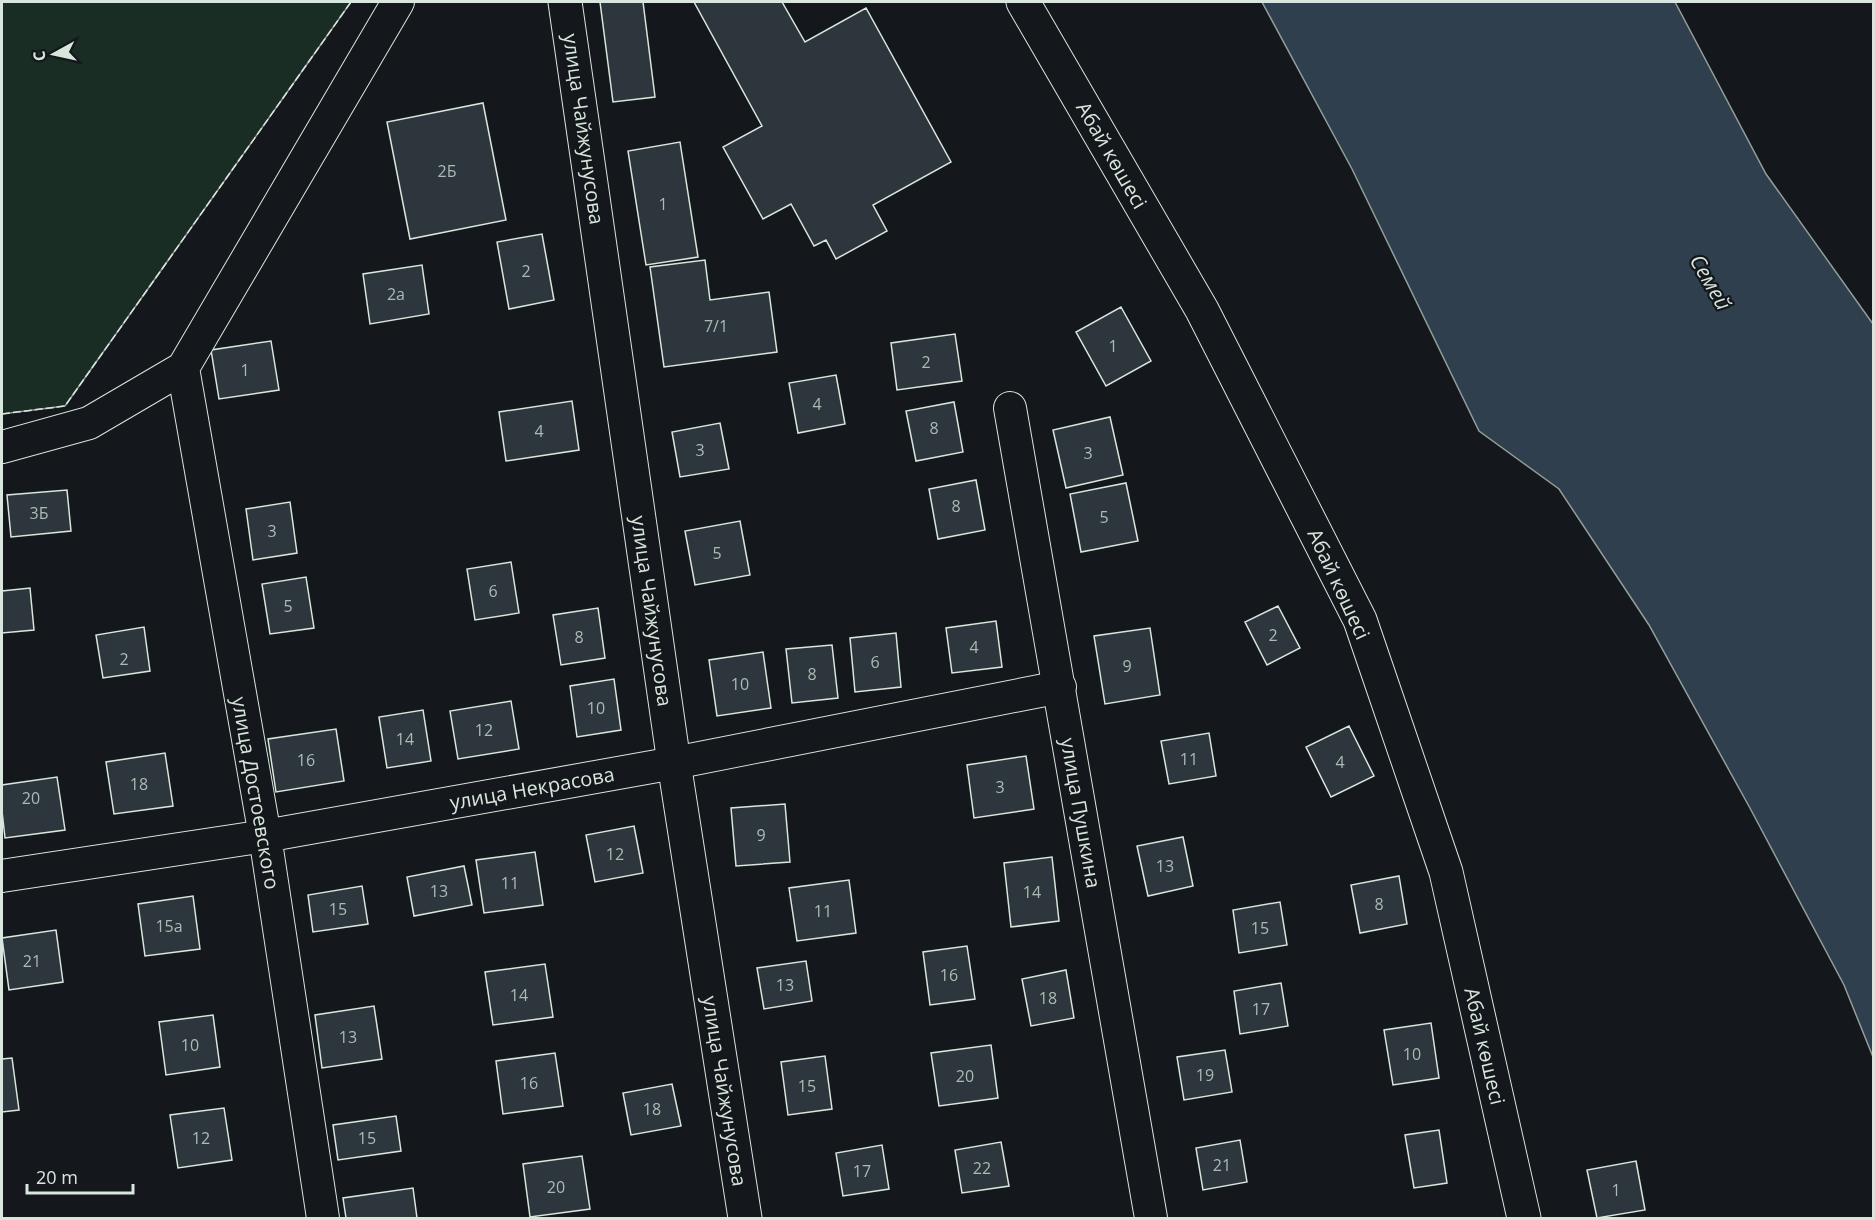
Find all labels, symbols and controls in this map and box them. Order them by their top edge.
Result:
north arrow [24,24,84,84]
street label: улица Чайжунусова [557,32,611,226]
text: С [28,50,51,63]
street label: Абай көшесі [1070,96,1154,214]
house number: 2Б [438,160,456,182]
house number: 1 [658,193,668,215]
water label: Семей [1684,249,1738,315]
house number: 2 [521,260,531,282]
house number: 2а [387,283,405,305]
house number: 7/1 [704,315,728,337]
house number: 1 [1108,335,1118,357]
house number: 2 [921,351,931,373]
house number: 1 [240,359,250,381]
house number: 4 [812,393,822,415]
house number: 8 [929,417,939,439]
house number: 4 [534,420,544,442]
house number: 3 [695,439,705,461]
house number: 3 [1083,442,1093,464]
house number: 8 [951,495,961,517]
house number: 3Б [30,502,48,524]
house number: 5 [1099,506,1109,528]
street label: улица Чайжунусова [625,514,679,708]
house number: 3 [267,520,277,542]
street label: Абай көшесі [1301,524,1377,644]
house number: 5 [712,542,722,564]
house number: 6 [488,580,498,602]
house number: 5 [283,595,293,617]
house number: 2 [1268,624,1278,646]
house number: 8 [574,626,584,648]
house number: 4 [969,636,979,658]
house number: 2 [119,648,129,670]
house number: 6 [870,651,880,673]
house number: 9 [1122,655,1132,677]
house number: 8 [807,663,817,685]
house number: 10 [731,673,749,695]
street label: улица Достоевского [226,695,286,891]
house number: 10 [587,697,605,719]
house number: 12 [475,719,493,741]
house number: 14 [396,728,414,750]
street label: улица Пушкина [1054,736,1108,890]
house number: 11 [1180,748,1198,770]
house number: 16 [297,749,315,771]
house number: 4 [1335,751,1345,773]
street label: улица Некрасова [447,760,617,816]
house number: 18 [130,773,148,795]
house number: 3 [995,776,1005,798]
house number: 20 [22,787,40,809]
house number: 9 [756,824,766,846]
house number: 12 [606,843,624,865]
house number: 13 [1156,855,1174,877]
house number: 11 [501,872,519,894]
house number: 13 [430,880,448,902]
house number: 14 [1023,881,1041,903]
house number: 8 [1374,893,1384,915]
house number: 15 [329,898,347,920]
house number: 11 [814,900,832,922]
house number: 15а [155,915,183,937]
house number: 15 [1251,917,1269,939]
house number: 21 [23,950,41,972]
house number: 16 [940,964,958,986]
house number: 13 [776,974,794,996]
house number: 14 [510,984,528,1006]
street label: Абай көшесі [1458,985,1512,1107]
house number: 18 [1039,987,1057,1009]
street label: улица Чайжунусова [697,994,753,1188]
house number: 17 [1252,998,1270,1020]
house number: 13 [339,1026,357,1048]
house number: 10 [181,1034,199,1056]
house number: 10 [1403,1043,1421,1065]
house number: 19 [1196,1064,1214,1086]
house number: 20 [956,1065,974,1087]
house number: 16 [520,1072,538,1094]
house number: 15 [798,1075,816,1097]
house number: 18 [643,1098,661,1120]
house number: 12 [192,1127,210,1149]
house number: 15 [358,1127,376,1149]
house number: 21 [1213,1154,1231,1176]
scale bar [27,1157,134,1195]
house number: 22 [973,1157,991,1179]
house number: 17 [853,1160,871,1182]
text: 20 m [36,1165,78,1189]
house number: 20 [547,1176,565,1198]
house number: 1 [1611,1179,1621,1201]

